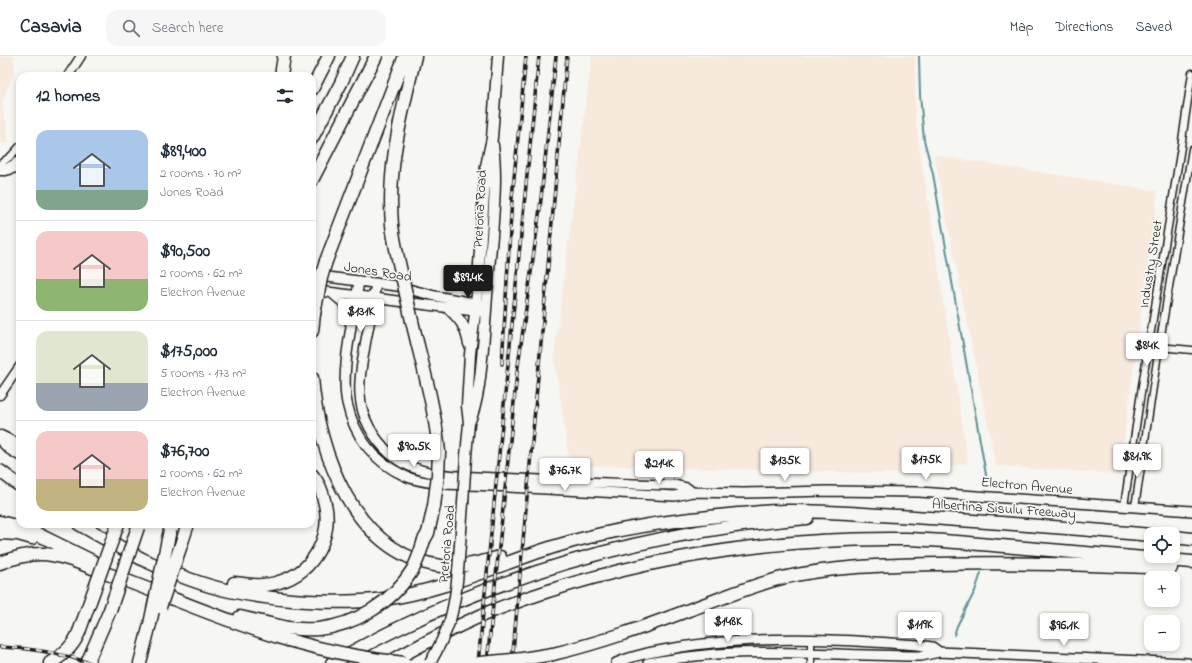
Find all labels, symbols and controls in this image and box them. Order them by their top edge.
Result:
search box [106,10,386,46]
text: Casavia [20,14,82,41]
icon: search [120,17,142,39]
text: Search here [152,17,224,39]
text: Map [1010,17,1033,38]
text: Directions [1055,17,1113,38]
text: Saved [1135,17,1172,38]
text: 12 homes [36,84,100,109]
icon: filters [274,85,296,107]
text: $89,400 [160,139,206,164]
icon: home [68,146,116,194]
text: 2 rooms · 70 m² [160,164,241,183]
street label: Pretoria Road [468,169,493,249]
text: Jones Road [160,183,223,202]
street label: Industry Street [1134,218,1170,310]
text: $90,500 [160,239,210,264]
icon: home [68,247,116,295]
street label: Jones Road [342,257,413,288]
text: 2 rooms · 62 m² [160,264,243,283]
pin: $89.4K [435,265,501,299]
text: $89.4K [453,268,483,287]
text: Electron Avenue [160,283,245,302]
pin: $131K [333,299,389,333]
text: $131K [347,302,375,321]
pin: $84K [1123,333,1171,367]
text: $84K [1135,336,1159,355]
text: $175,000 [160,339,217,364]
icon: home [68,347,116,395]
text: 5 rooms · 173 m² [160,364,246,383]
text: Electron Avenue [160,383,245,402]
pin: $90.5K [381,434,447,468]
text: $90.5K [397,437,431,456]
text: $76,700 [160,439,209,464]
pin: $81.9K [1104,444,1170,478]
icon: home [68,447,116,495]
pin: $175K [898,447,954,481]
text: $81.9K [1122,447,1152,466]
pin: $135K [757,448,813,482]
text: $175K [910,450,942,469]
pin: $214K [631,451,687,485]
text: $135K [769,451,801,470]
text: $214K [644,454,674,473]
pin: $76.7K [532,458,598,492]
text: $76.7K [548,461,582,480]
text: 2 rooms · 62 m² [160,464,243,483]
street label: Electron Avenue [980,472,1074,501]
text: Electron Avenue [160,483,245,502]
street label: Albertina Sisulu Freeway [931,494,1077,526]
street label: Pretoria Road [434,504,461,584]
map controls [1144,527,1180,651]
button: locate [1144,527,1180,563]
button: + [1144,571,1180,607]
pin: $148K [700,609,756,643]
text: $148K [714,612,742,631]
pin: $119K [892,612,948,646]
pin: $96.1K [1031,613,1097,647]
text: $119K [907,615,933,634]
button: − [1144,615,1180,651]
text: $96.1K [1049,616,1079,635]

